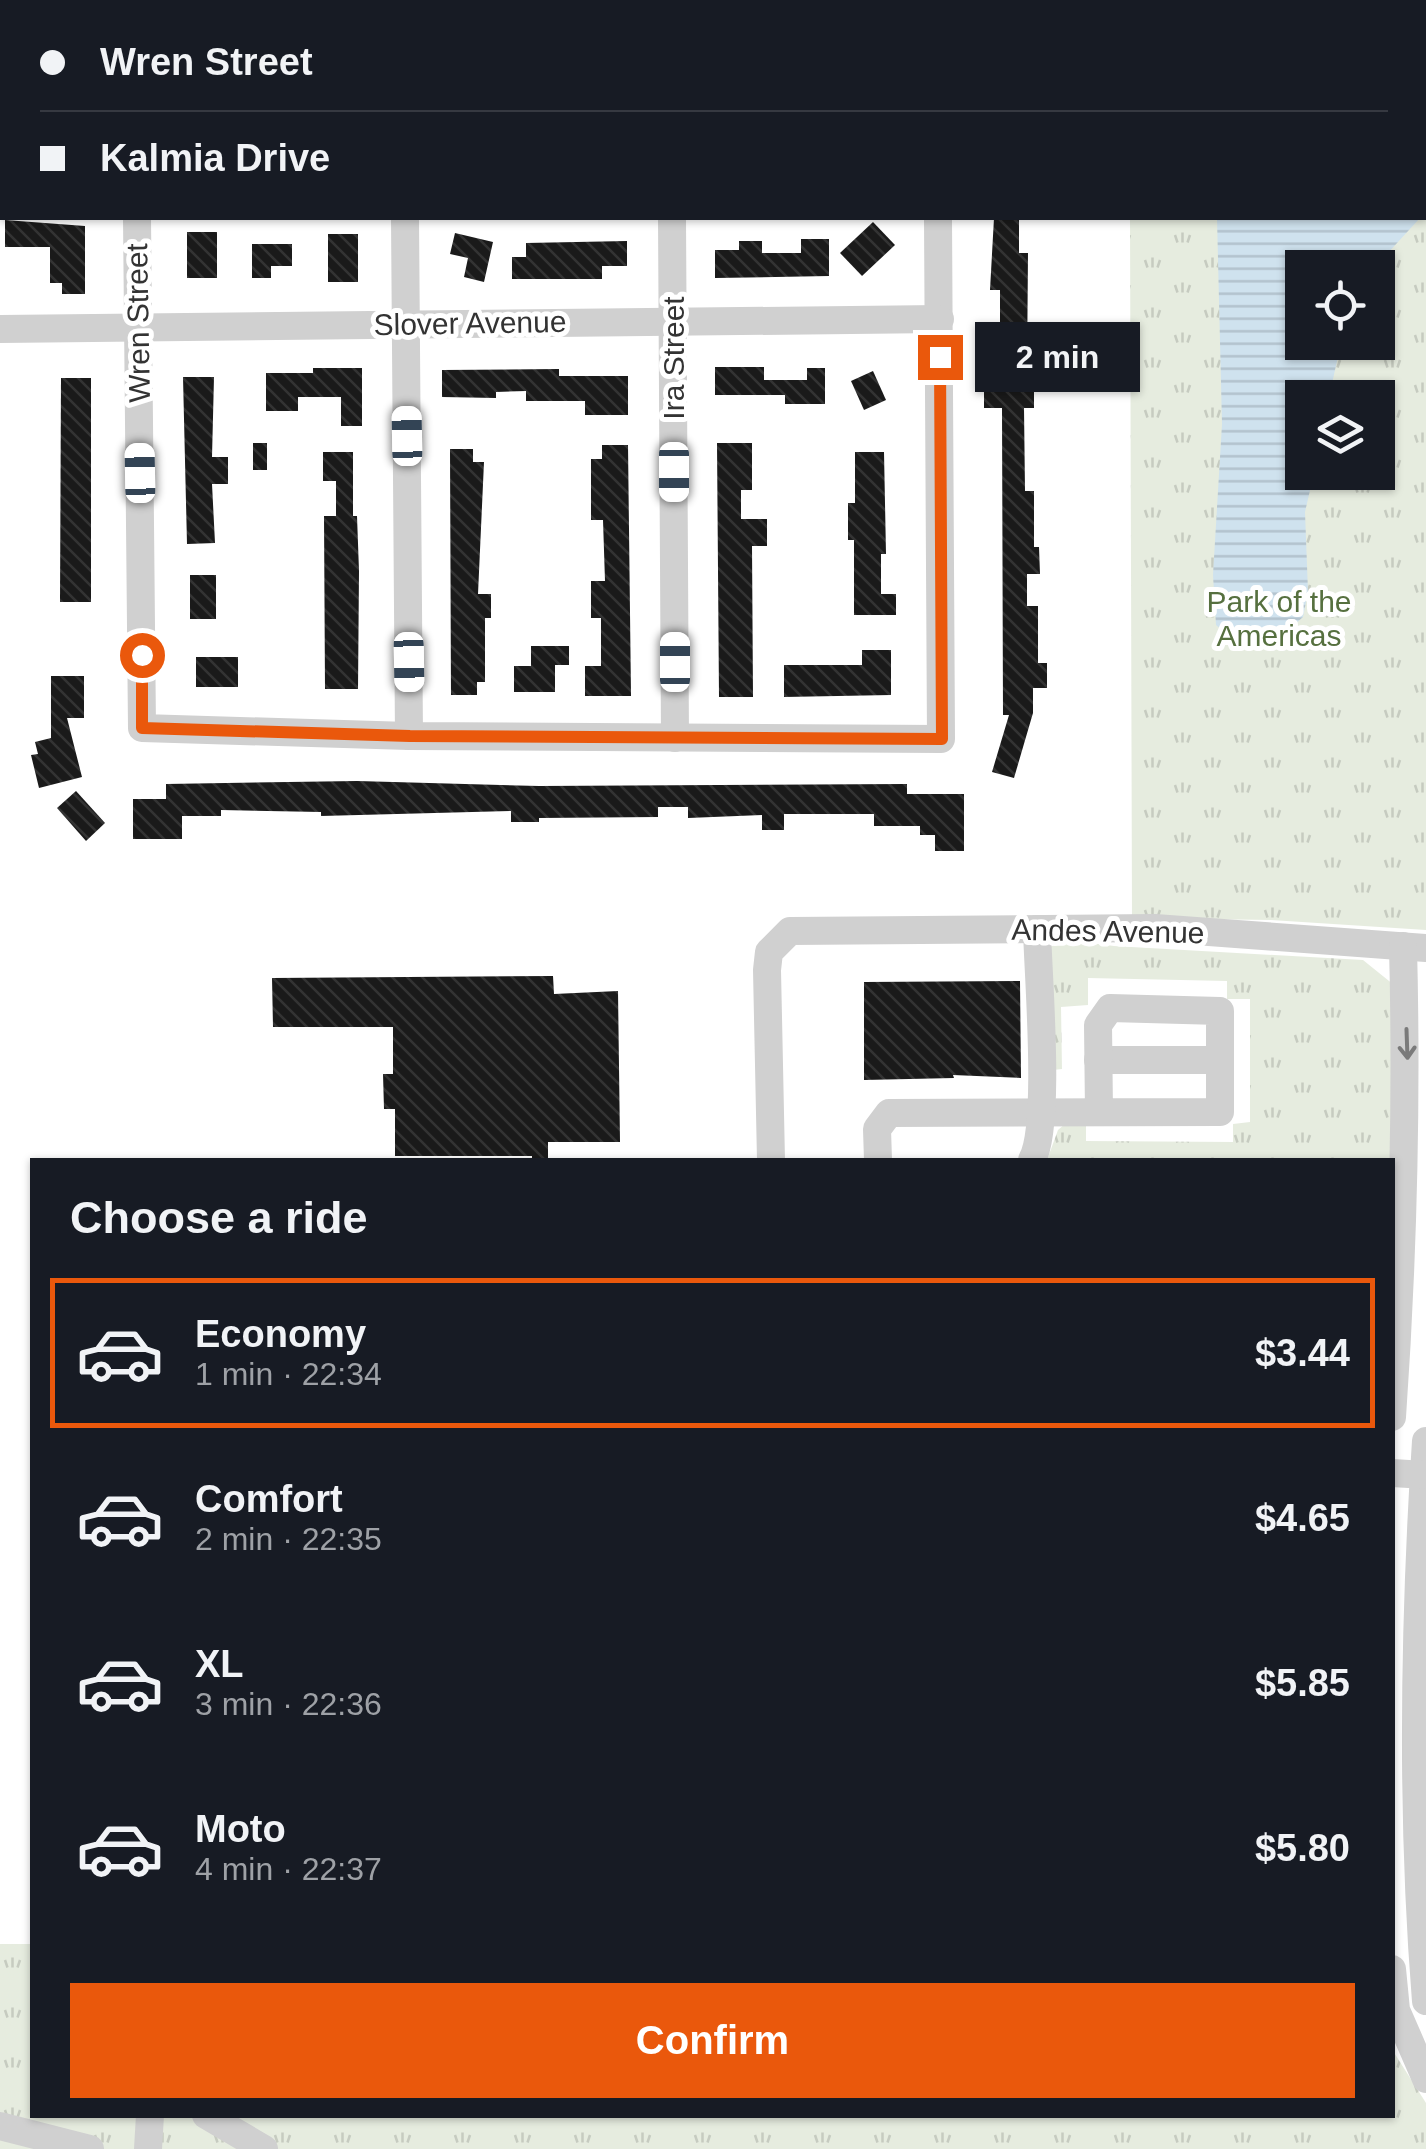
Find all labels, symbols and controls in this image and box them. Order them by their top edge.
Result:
text: Wren Street [100,41,313,83]
text: Kalmia Drive [100,137,330,179]
street label: Wren Street [120,242,156,403]
map controls [1285,250,1395,490]
button: locate [1285,250,1395,360]
street label: Ira Street [657,296,690,420]
street label: Slover Avenue [373,305,567,341]
callout: 2 min [975,322,1140,392]
route end [918,335,963,380]
text: 2 min [1016,339,1099,375]
button: layers [1285,380,1395,490]
car [391,406,423,466]
car [659,442,689,502]
car [124,443,156,503]
park label: Park of the Americas [1206,585,1352,652]
car [393,632,425,692]
car [660,632,690,692]
route start [120,633,165,678]
street label: Andes Avenue [1011,913,1205,949]
one-way arrow [1397,1027,1416,1059]
text: Choose a ride [70,1192,368,1243]
icon: car [75,1308,165,1398]
text: Economy [195,1313,366,1355]
text: $3.44 [1255,1332,1350,1374]
text: 1 min · 22:34 [195,1356,382,1392]
icon: car [75,1473,165,1563]
text: Comfort [195,1478,343,1520]
text: $4.65 [1255,1497,1350,1539]
text: 2 min · 22:35 [195,1521,382,1557]
icon: car [75,1638,165,1728]
text: XL [195,1643,244,1685]
text: $5.85 [1255,1662,1350,1704]
text: 3 min · 22:36 [195,1686,382,1722]
icon: car [75,1803,165,1893]
text: Moto [195,1808,286,1850]
text: $5.80 [1255,1827,1350,1869]
text: 4 min · 22:37 [195,1851,382,1887]
button: Confirm [70,1983,1355,2098]

